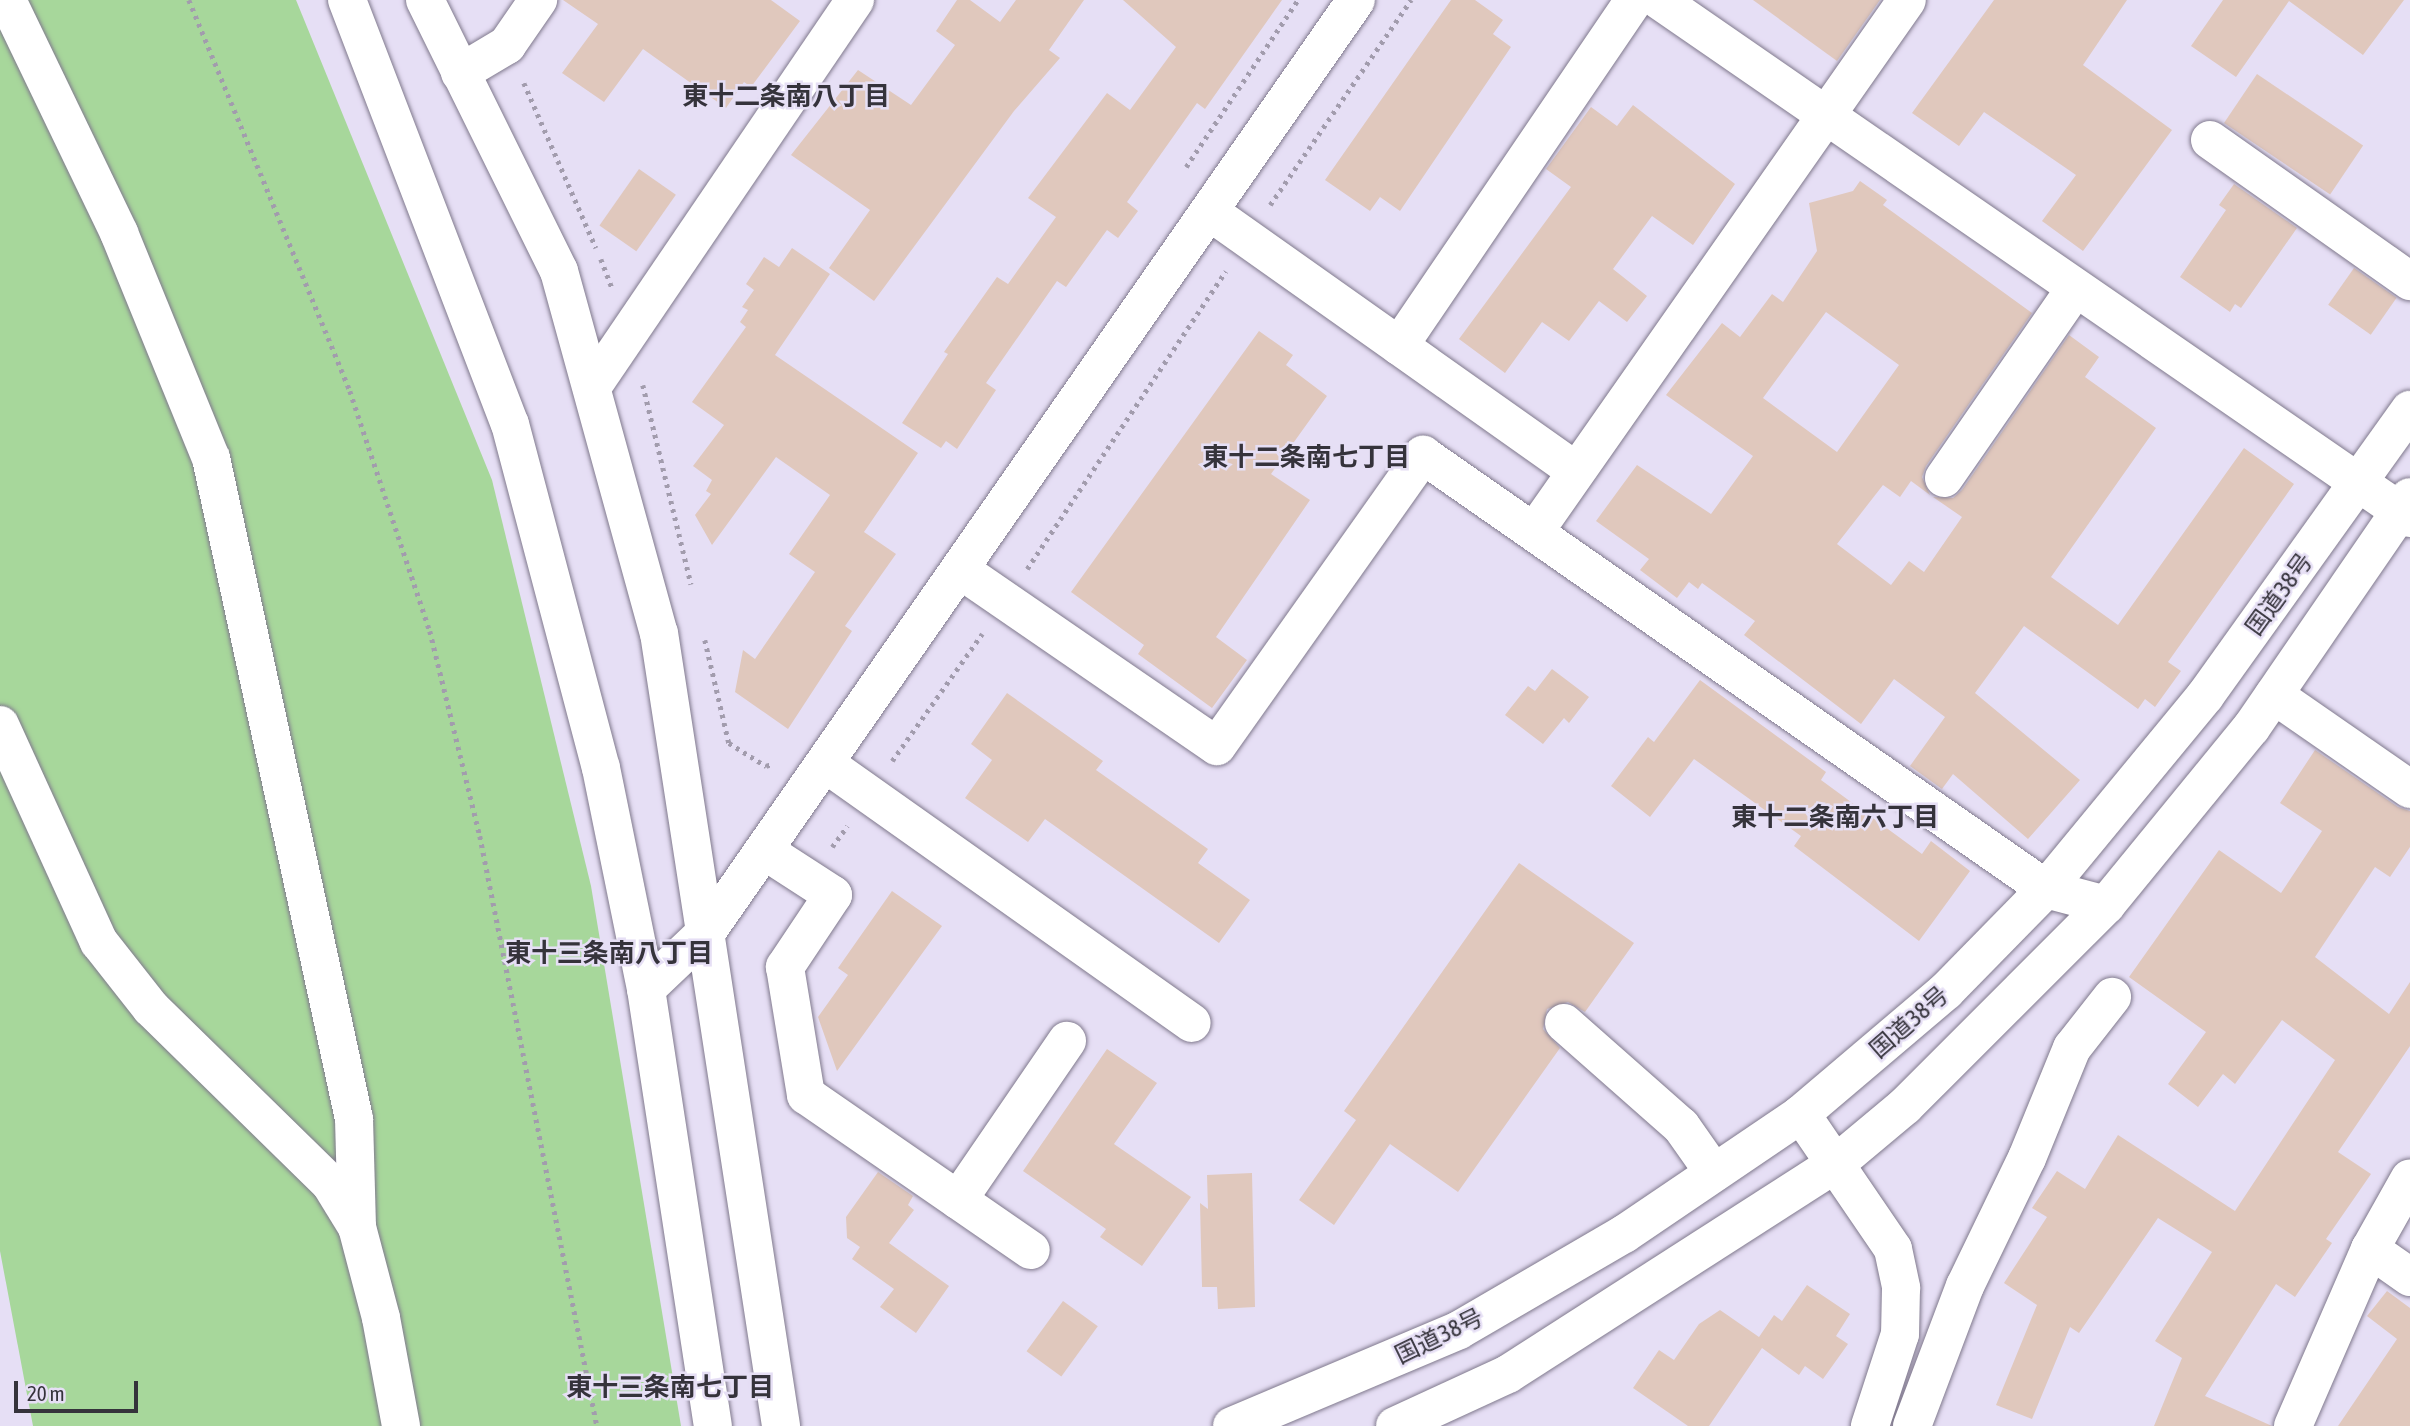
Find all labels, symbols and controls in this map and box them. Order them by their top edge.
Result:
district label: 東十二条南八丁目 [682,81,890,113]
district label: 東十二条南七丁目 [1202,442,1410,474]
street label: 国道38号 [2240,547,2318,641]
district label: 東十二条南六丁目 [1731,802,1939,834]
district label: 東十三条南八丁目 [505,938,713,970]
street label: 国道38号 [1864,980,1954,1064]
street label: 国道38号 [1390,1302,1488,1370]
scale bar [18,1366,142,1410]
district label: 東十三条南七丁目 [566,1372,774,1404]
text: 20 m [27,1381,65,1405]

